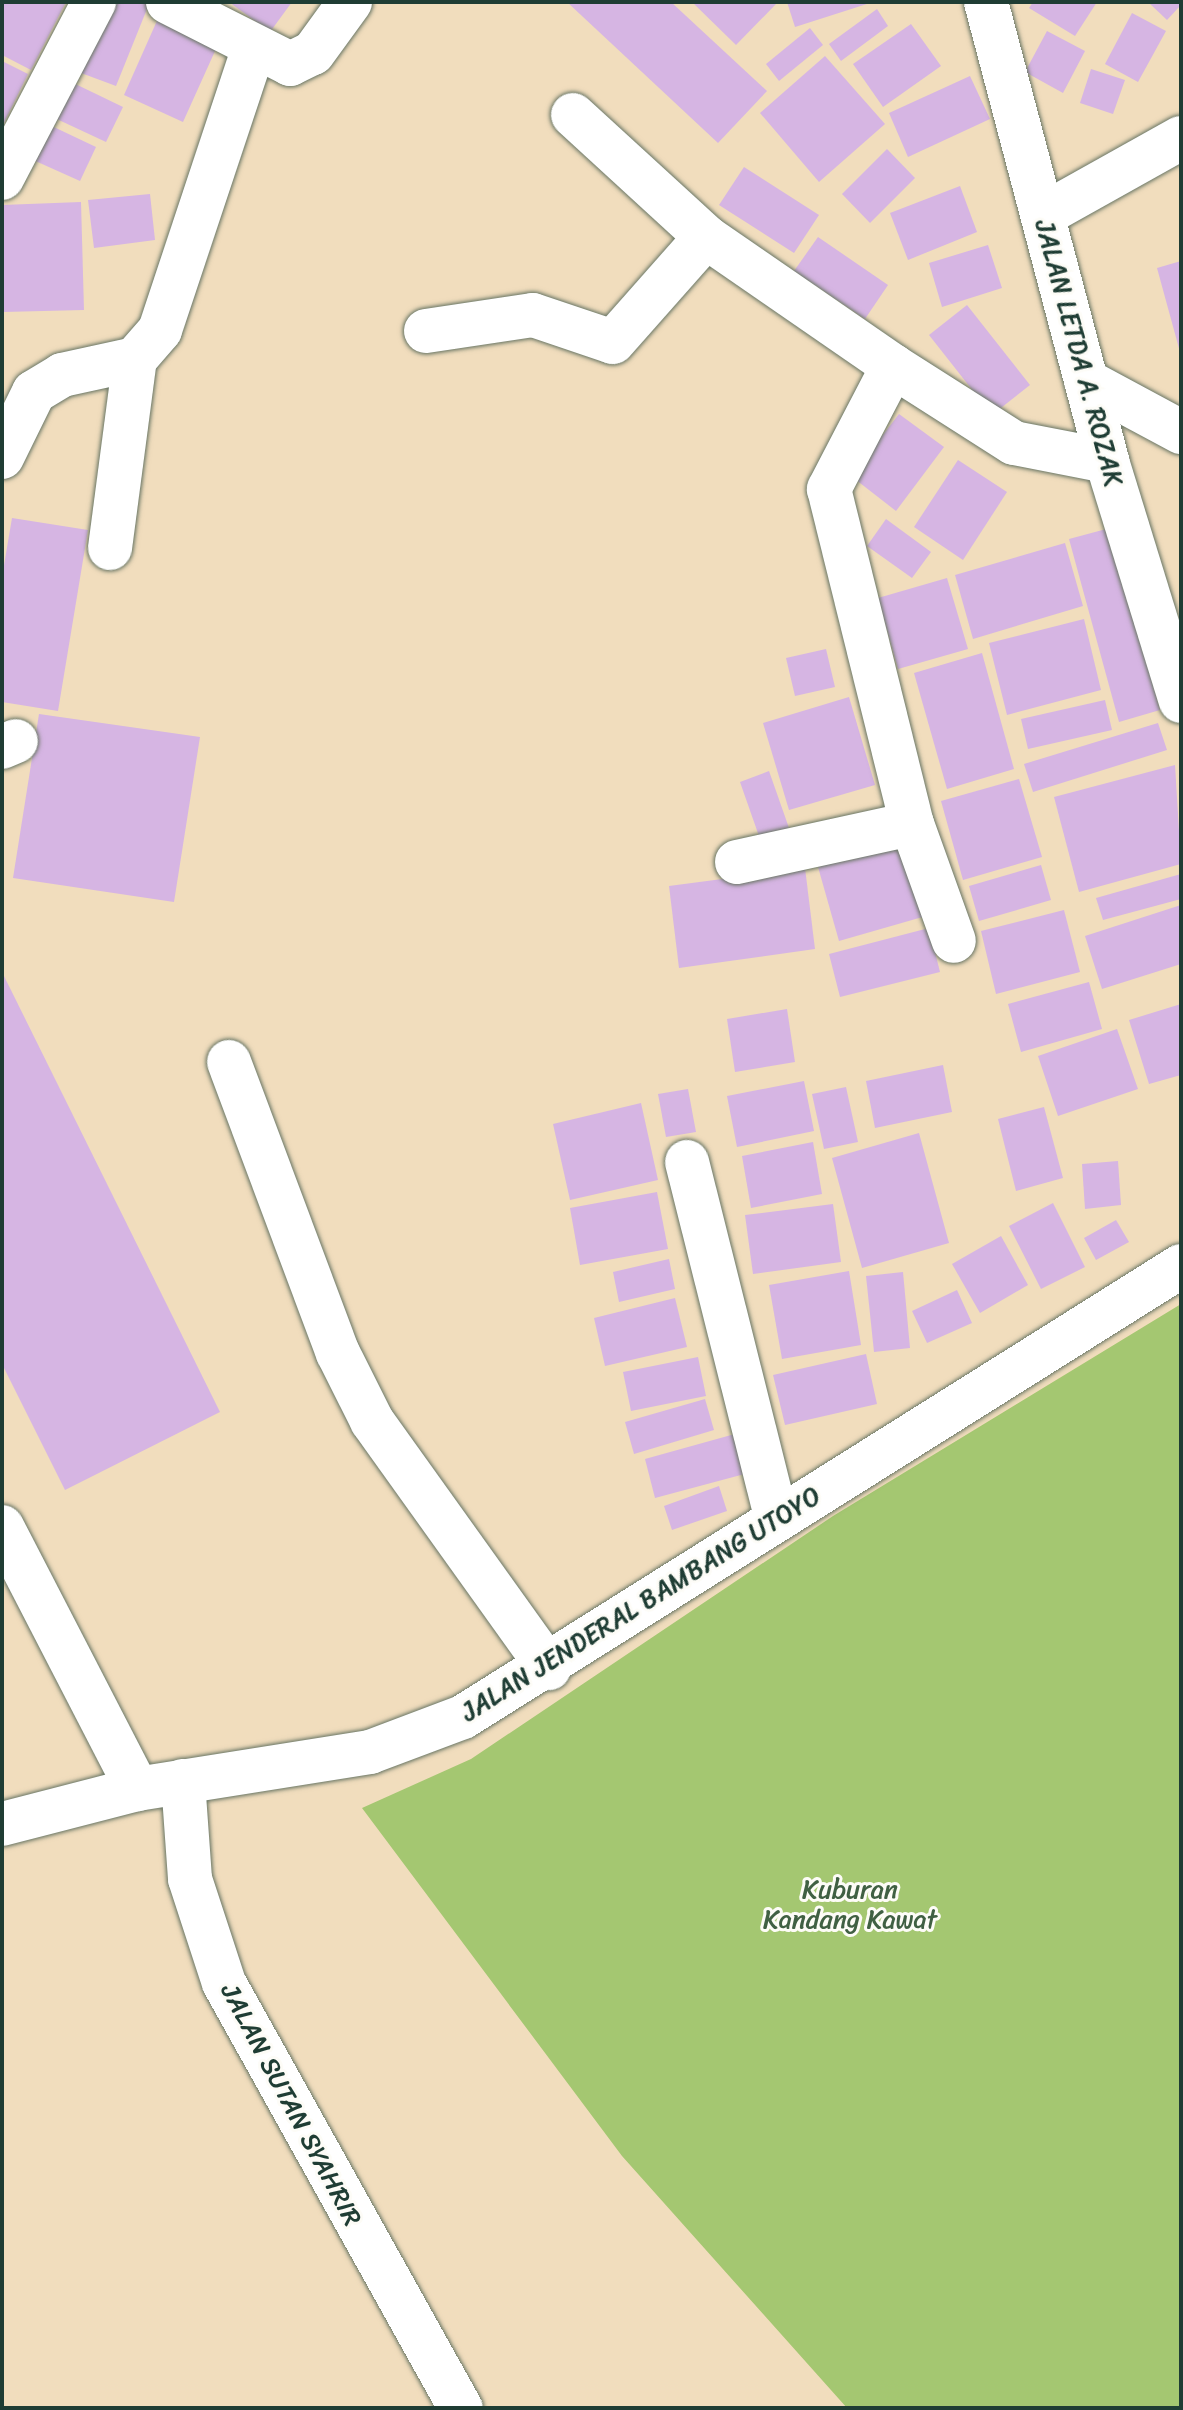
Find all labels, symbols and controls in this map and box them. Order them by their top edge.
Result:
street label: JALAN LETDA A. ROZAK [1028,216,1130,490]
street label: JALAN JENDERAL BAMBANG UTOYO [455,1480,827,1728]
park label: Kuburan Kandang Kawat [763,1874,937,1936]
street label: JALAN SUTAN SYAHRIR [214,1978,368,2232]

